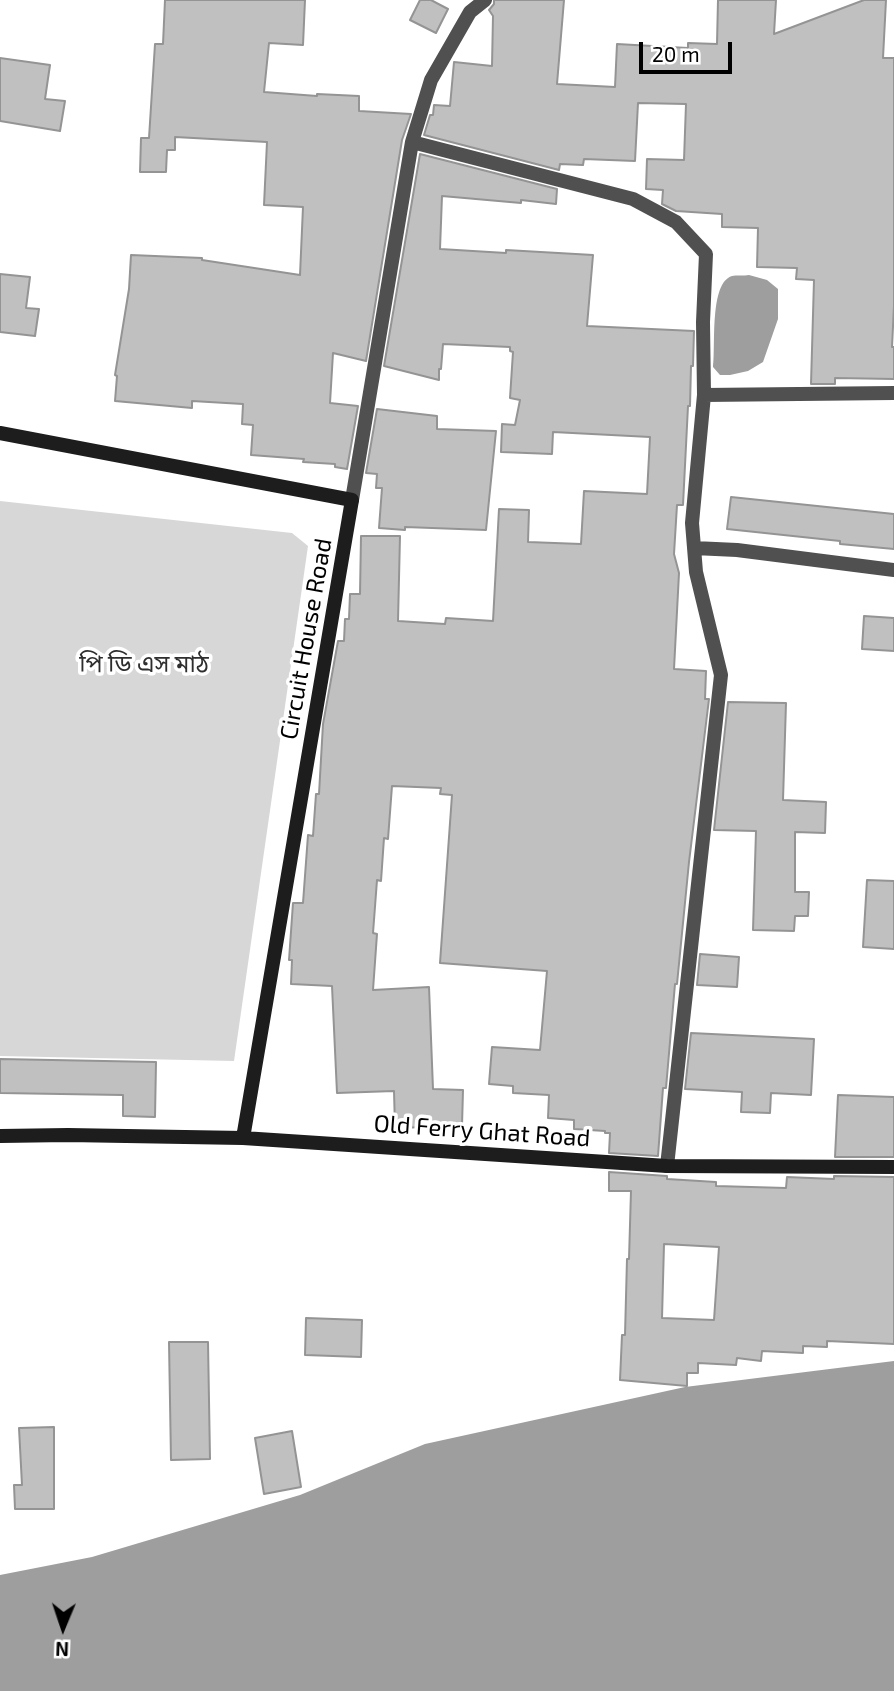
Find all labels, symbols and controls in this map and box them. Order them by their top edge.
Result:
scale bar [642,28,735,72]
text: 20 m [652,41,700,66]
street label: Circuit House Road [274,536,338,742]
park label: পি ডি এস মাঠ [79,650,209,678]
street label: Old Ferry Ghat Road [373,1109,591,1153]
north arrow [28,1593,98,1663]
text: N [55,1638,70,1661]

